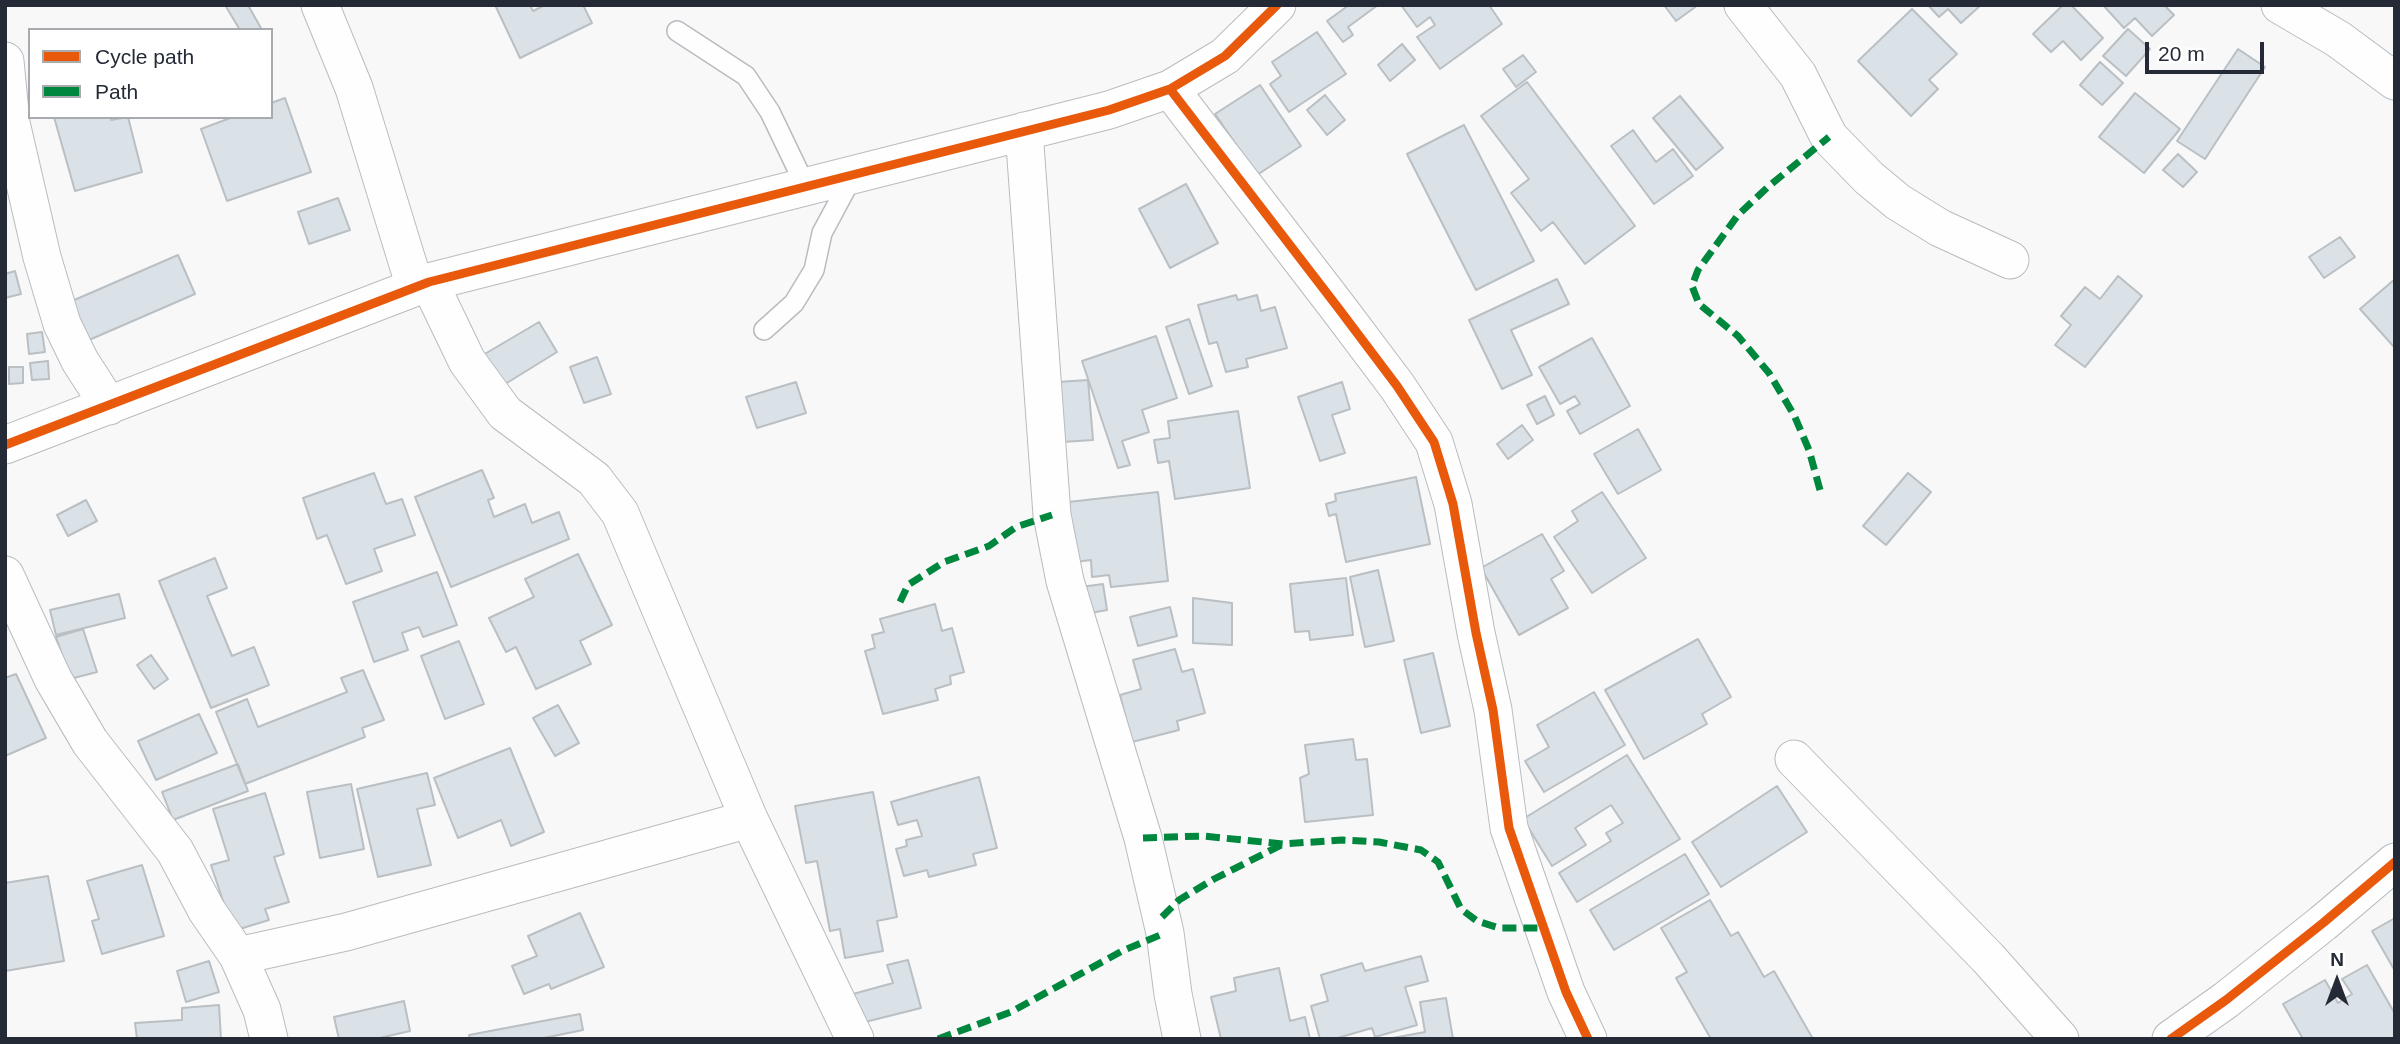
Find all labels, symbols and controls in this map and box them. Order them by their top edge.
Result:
legend [28,28,273,119]
scale bar [2148,28,2267,72]
text: 20 m [2158,42,2205,65]
text: Cycle path [95,45,194,68]
text: Path [95,80,138,103]
north arrow [2302,946,2372,1016]
text: N [2330,949,2344,970]

